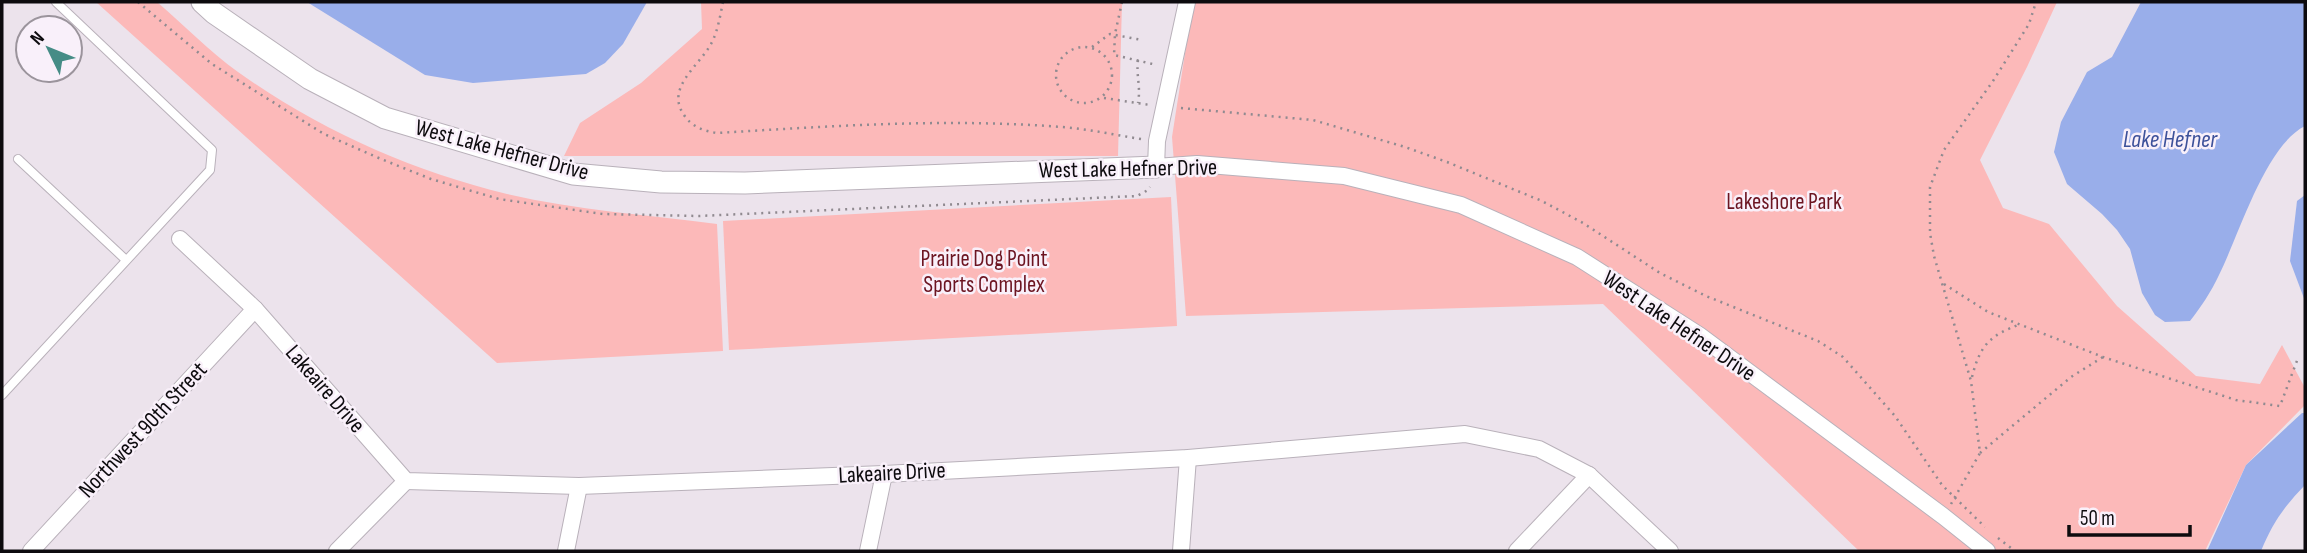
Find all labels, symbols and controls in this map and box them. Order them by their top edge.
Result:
north arrow [14,14,84,84]
text: N [26,27,50,50]
street label: West Lake Hefner Drive [412,113,592,187]
water label: Lake Hefner [2123,125,2218,154]
street label: West Lake Hefner Drive [1039,153,1217,185]
park label: Lakeshore Park [1726,188,1842,216]
park label: Prairie Dog Point Sports Complex [920,245,1048,299]
street label: West Lake Hefner Drive [1597,264,1761,388]
street label: Lakeaire Drive [279,339,371,439]
street label: Northwest 90th Street [73,356,213,504]
street label: Lakeaire Drive [838,456,946,490]
scale bar [2069,494,2190,538]
text: 50 m [2080,506,2115,531]

